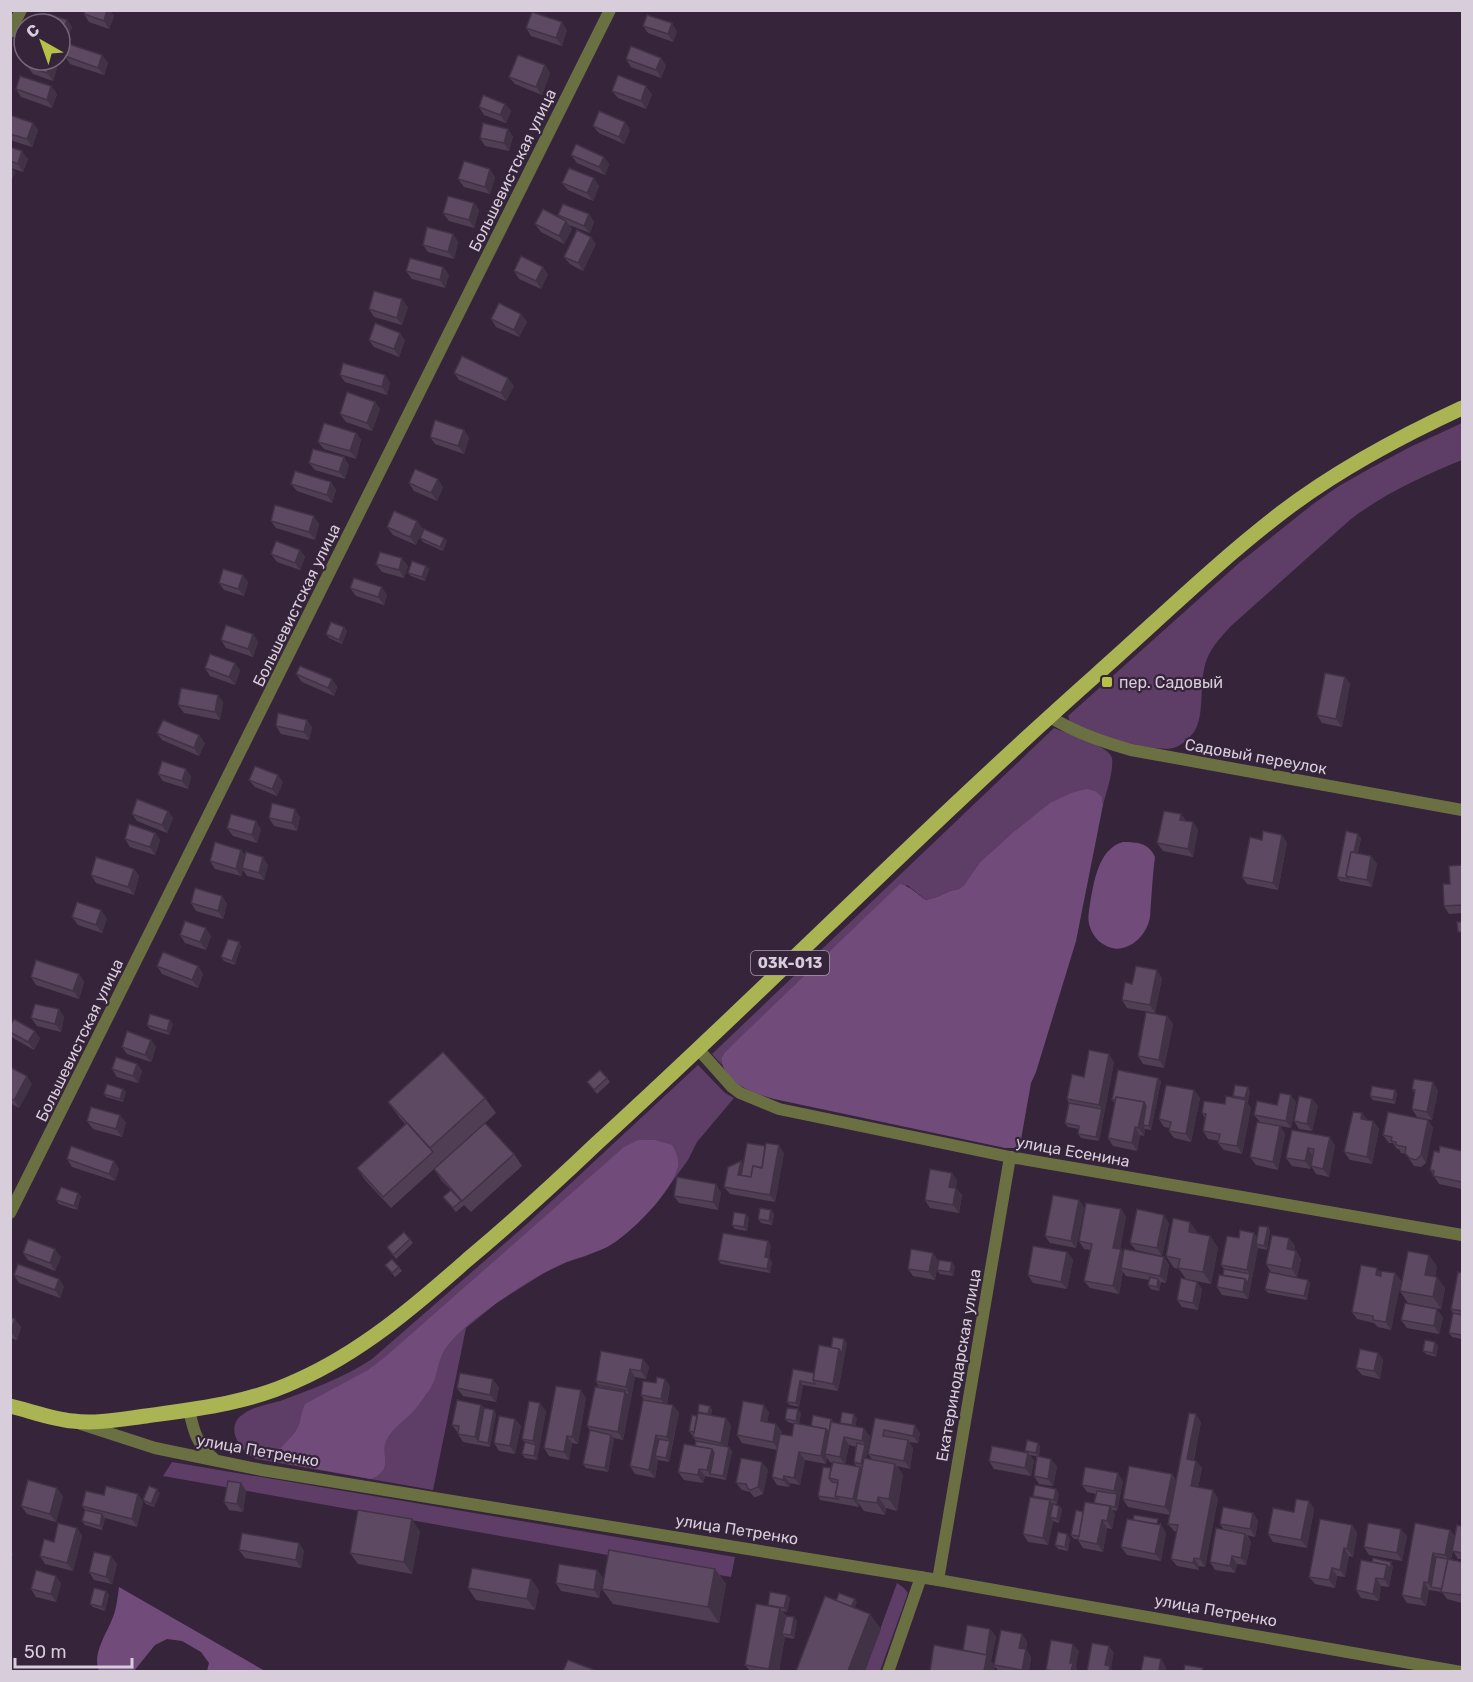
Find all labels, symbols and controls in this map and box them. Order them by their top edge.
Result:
north arrow [12,12,72,72]
text: С [22,20,43,42]
street label: Большевистская улица [465,86,560,255]
street label: Большевистская улица [249,521,344,690]
place label: пер. Садовый [1119,673,1223,692]
marker: пер. Садовый [1100,675,1114,689]
street label: Садовый переулок [1183,735,1329,778]
road number: 03К-013 [751,951,829,975]
street label: Большевистская улица [32,956,127,1125]
street label: улица Есенина [1014,1132,1131,1171]
street label: Екатеринодарская улица [932,1267,985,1463]
street label: улица Петренко [195,1430,321,1471]
street label: улица Петренко [674,1510,800,1549]
street label: улица Петренко [1153,1590,1279,1631]
scale bar [15,1631,132,1669]
text: 50 m [24,1641,67,1663]

